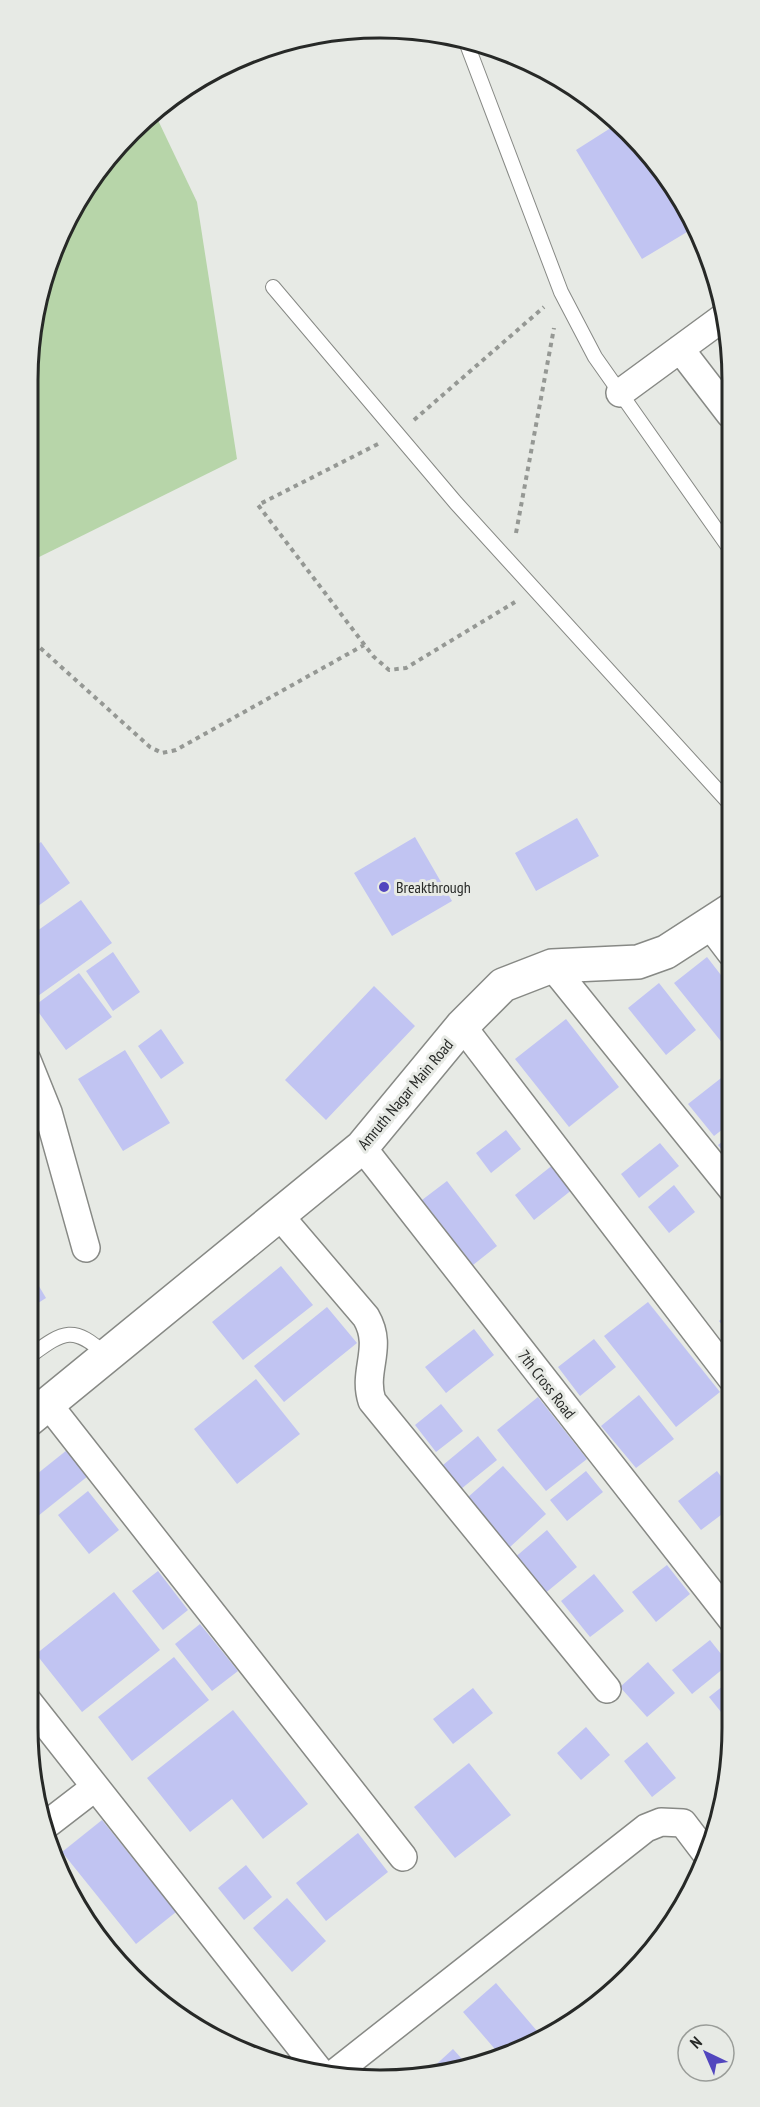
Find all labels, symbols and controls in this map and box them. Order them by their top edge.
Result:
place label: Breakthrough [396,877,471,897]
marker: Breakthrough [377,880,391,894]
street label: Amruth Nagar Main Road [353,1035,457,1153]
street label: 7th Cross Road [514,1346,580,1422]
north arrow [676,2023,736,2083]
text: N [686,2032,706,2052]

